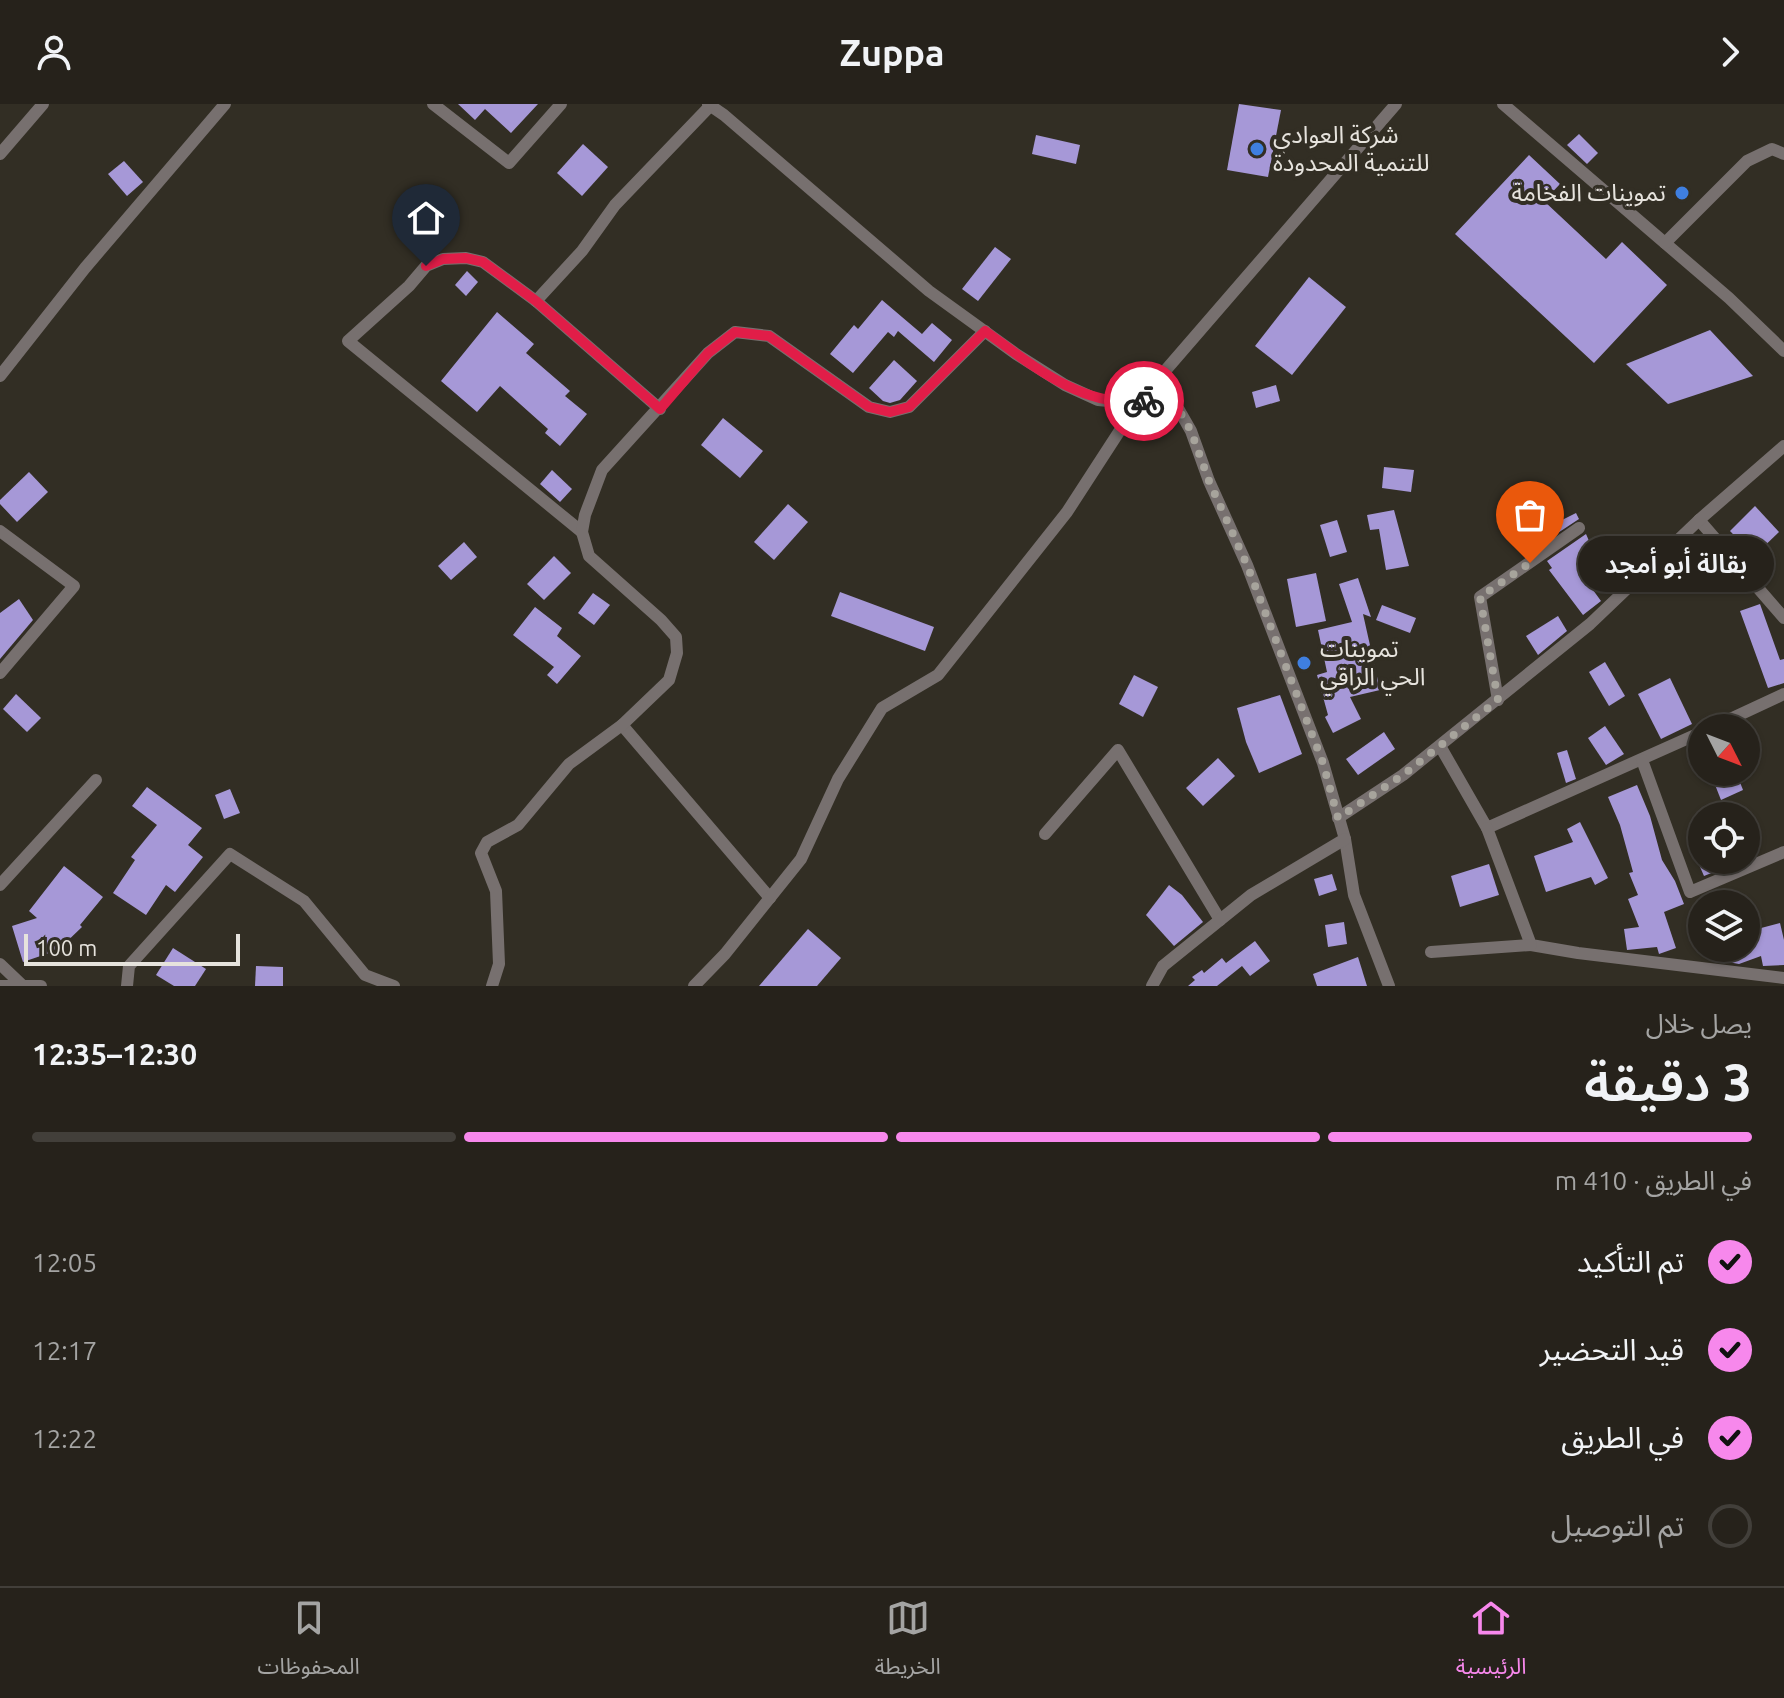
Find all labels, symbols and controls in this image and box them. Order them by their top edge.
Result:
icon: person [32,30,76,74]
icon: forward [1708,30,1752,74]
text: Zuppa [839,32,945,73]
place label: شركة العوادي للتنمية المحدودة [1273,121,1429,177]
marker: شركة العوادي للتنمية المحدودة [1248,140,1266,158]
place label: تموينات الفخامة [1512,179,1666,207]
pin [392,184,460,266]
marker: تموينات الفخامة [1673,184,1691,202]
icon: home [404,196,448,240]
courier [1104,361,1184,441]
icon: bike [1122,379,1166,423]
pin [1496,481,1564,563]
icon: bag [1508,493,1552,537]
callout: بقالة أبو أمجد [1578,535,1774,591]
text: بقالة أبو أمجد [1605,549,1747,578]
place label: تموينات الحي الراقي [1320,635,1425,696]
marker: تموينات الحي الراقي [1295,654,1313,672]
north arrow [1688,714,1760,786]
map controls [1688,714,1760,962]
button: locate [1688,802,1760,874]
button: layers [1688,890,1760,962]
scale bar [24,930,240,966]
text: 100 m [36,935,97,960]
text: يصل خلال [1646,1009,1752,1038]
text: 12:30–12:35 [32,1037,197,1071]
text: 3 دقيقة [1584,1053,1752,1111]
text: في الطريق · 410 m [1555,1166,1752,1195]
icon: check [1708,1240,1752,1284]
text: تم التأكيد [1577,1244,1684,1278]
text: 12:05 [32,1248,97,1277]
icon: check [1708,1328,1752,1372]
text: قيد التحضير [1540,1332,1684,1366]
text: 12:17 [32,1336,97,1365]
icon: check [1708,1416,1752,1460]
text: في الطريق [1561,1420,1684,1454]
text: 12:22 [32,1424,97,1453]
text: تم التوصيل [1551,1508,1684,1542]
tab: المحفوظات [258,1596,360,1690]
tab: الخريطة [875,1596,941,1690]
tab: الرئيسية [1456,1596,1526,1690]

